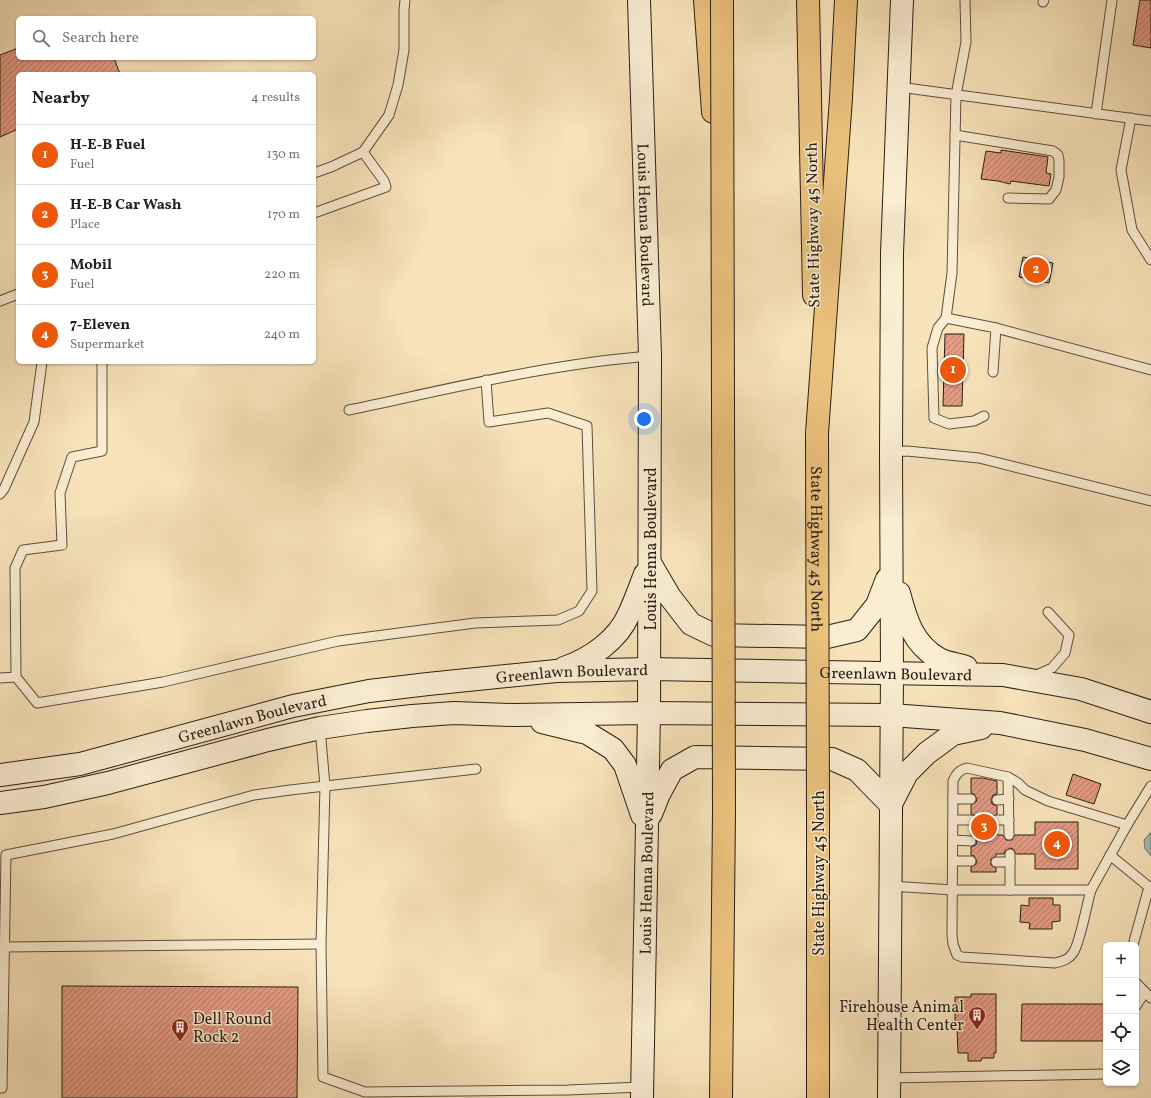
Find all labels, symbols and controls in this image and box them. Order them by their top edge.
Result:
search box [16,16,316,60]
icon: search [30,27,52,49]
text: Search here [62,28,139,49]
text: Nearby [32,87,90,110]
text: 4 results [251,89,300,107]
text: H-E-B Fuel [70,135,145,156]
street label: State Highway 45 North [802,142,826,308]
street label: Louis Henna Boulevard [630,143,657,307]
text: 1 [42,146,48,164]
text: 130 m [267,146,300,164]
text: Fuel [70,156,94,174]
text: H-E-B Car Wash [70,195,182,216]
text: 2 [42,206,48,224]
text: 170 m [267,206,300,224]
text: Place [70,216,100,234]
text: Mobil [70,255,112,276]
pin: 2 [1023,255,1049,285]
text: 3 [42,266,48,284]
text: 220 m [264,266,300,284]
text: Fuel [70,276,94,294]
text: 7-Eleven [70,315,130,336]
text: 4 [41,326,49,344]
text: 240 m [264,326,300,344]
text: Supermarket [70,336,145,354]
pin: 1 [940,355,966,385]
your location [634,409,654,429]
street label: State Highway 45 North [804,466,827,632]
street label: Louis Henna Boulevard [641,467,663,631]
street label: Greenlawn Boulevard [495,660,648,690]
street label: Greenlawn Boulevard [819,663,972,687]
street label: Greenlawn Boulevard [176,691,329,750]
street label: State Highway 45 North [809,790,831,956]
street label: Louis Henna Boulevard [636,791,660,955]
pin: 3 [971,812,997,842]
pin: 4 [1044,829,1070,859]
map controls [1103,942,1139,1086]
button: + [1103,942,1139,978]
button: − [1103,978,1139,1014]
place label: Firehouse Animal Health Center [839,997,964,1037]
building icon: Firehouse Animal Health Center [967,1005,987,1030]
place label: Dell Round Rock 2 [193,1009,272,1049]
button: locate [1103,1014,1139,1050]
building icon: Dell Round Rock 2 [170,1017,190,1042]
button: layers [1103,1050,1139,1086]

